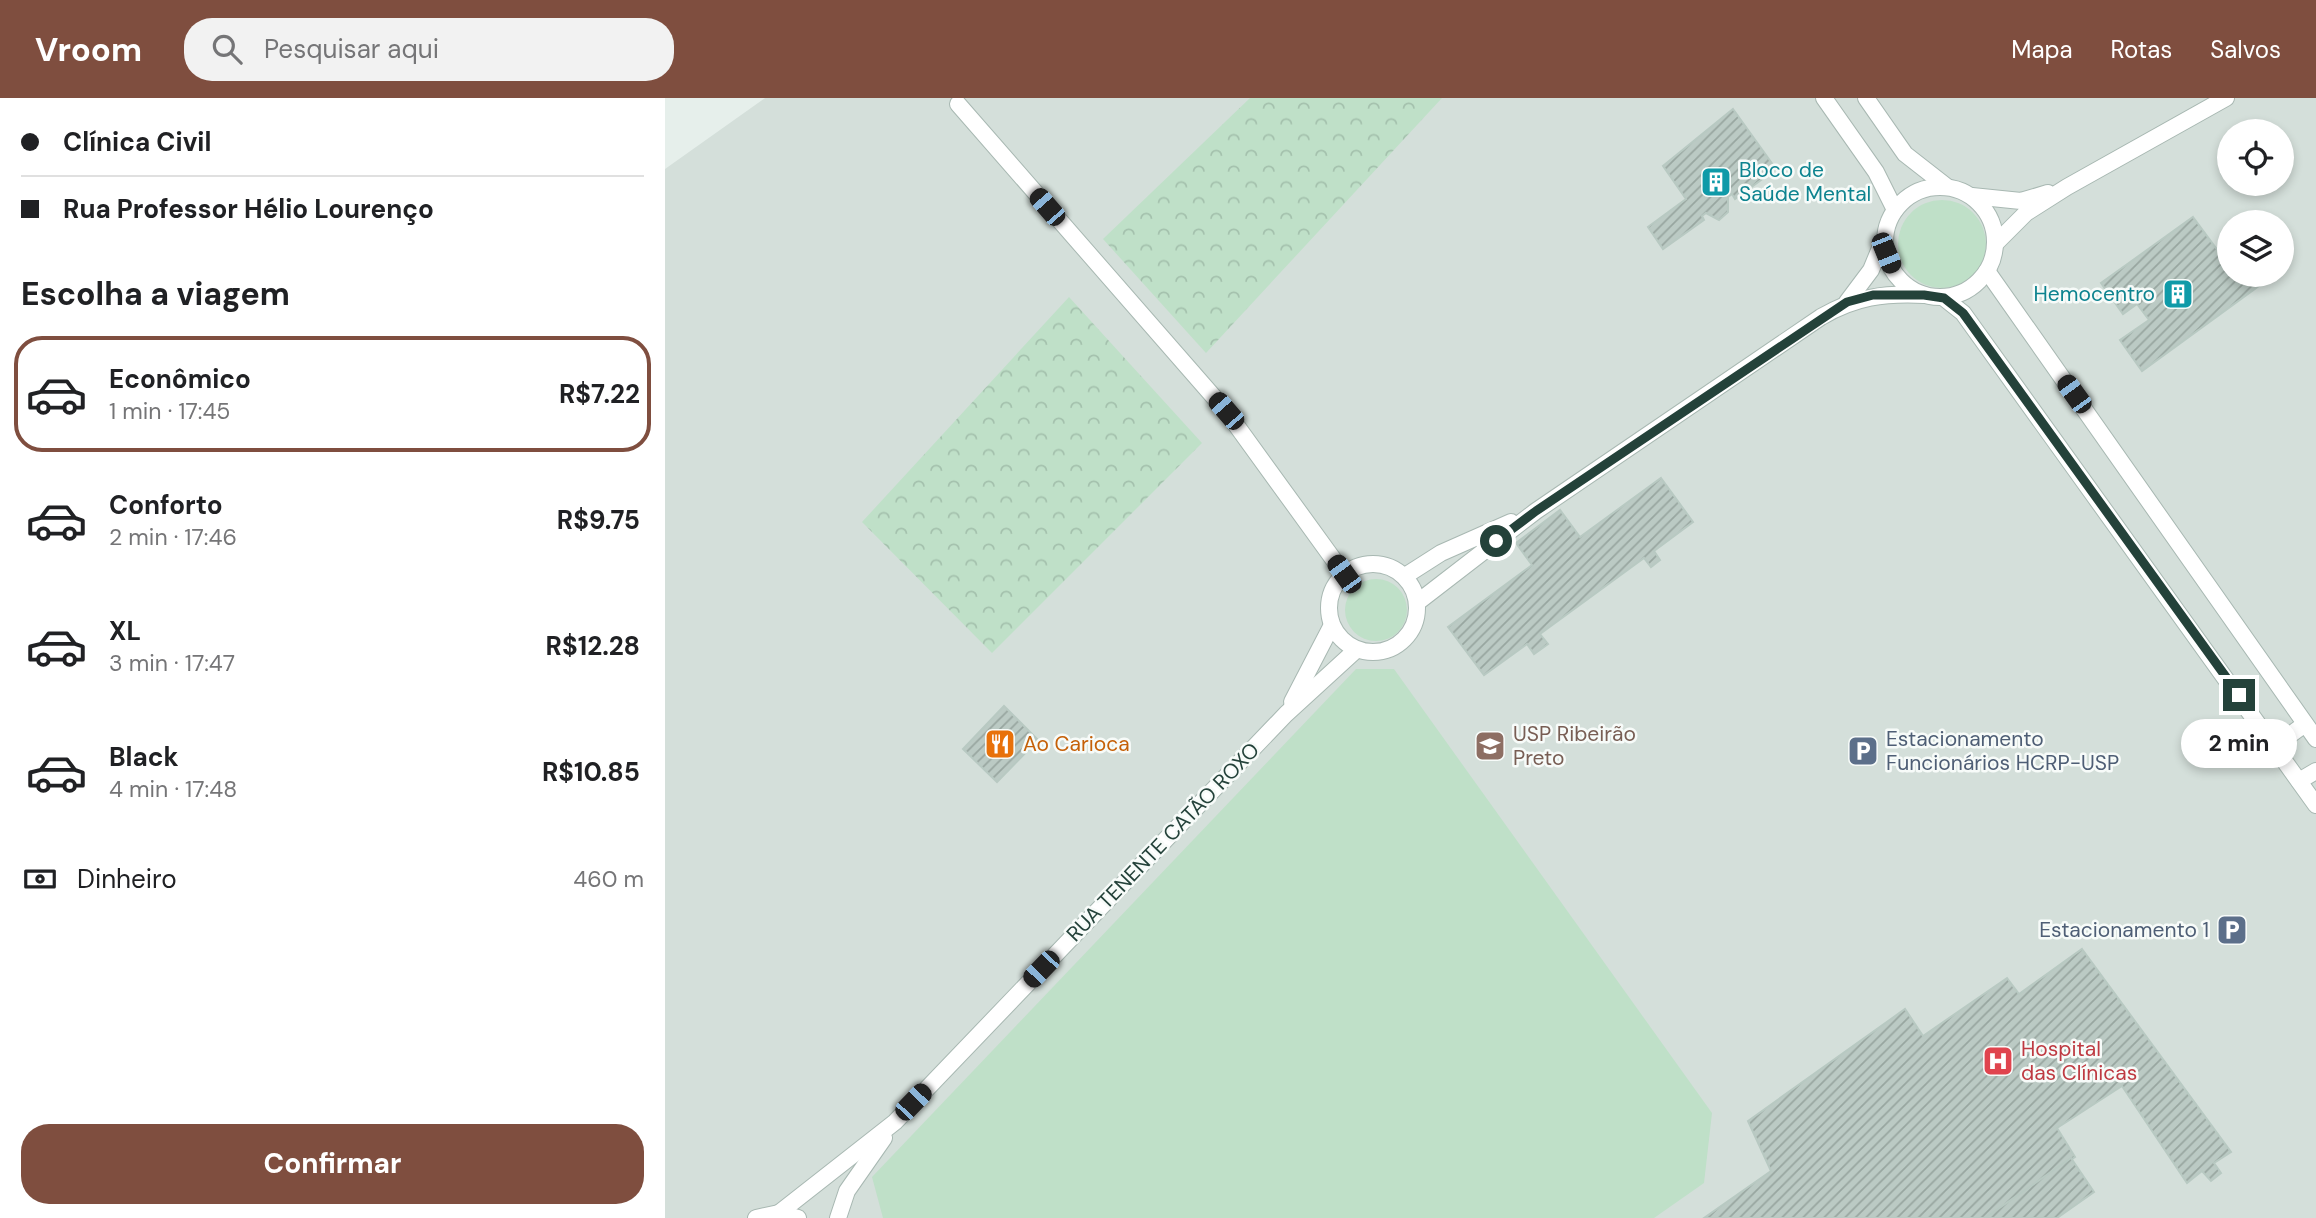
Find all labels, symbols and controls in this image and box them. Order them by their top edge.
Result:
search box [184,18,674,81]
text: Vroom [35,28,142,71]
icon: search [208,30,246,68]
text: Pesquisar aqui [264,32,439,66]
text: Mapa [2011,34,2073,65]
text: Rotas [2111,34,2172,65]
text: Salvos [2210,34,2281,65]
map controls [2217,119,2294,287]
button: locate [2217,119,2294,196]
text: Clínica Civil [63,125,211,159]
place label: Bloco de Saúde Mental [1739,156,1871,208]
building icon: Bloco de Saúde Mental [1699,165,1733,199]
car [1026,184,1069,230]
text: Rua Professor Hélio Lourenço [63,192,434,226]
button: layers [2217,210,2294,287]
car [1869,230,1904,276]
text: Escolha a viagem [21,273,290,315]
building icon: Hemocentro [2161,277,2195,311]
place label: Hemocentro [2034,280,2155,308]
text: Econômico [109,362,251,396]
icon: car [25,363,88,426]
car [2054,371,2095,417]
text: R$7.22 [559,377,640,411]
car [1205,388,1248,434]
text: 1 min · 17:45 [109,396,230,426]
text: Conforto [109,488,223,522]
icon: car [25,489,88,552]
text: R$9.75 [557,503,640,537]
text: 2 min · 17:46 [109,522,237,552]
route start [1480,525,1512,557]
car [1324,551,1365,597]
text: XL [109,614,141,648]
icon: car [25,615,88,678]
text: R$12.28 [546,629,640,663]
text: 3 min · 17:47 [109,648,235,678]
route end [2223,679,2255,711]
place label: USP Ribeirão Preto [1513,720,1636,772]
callout: 2 min [2181,720,2297,768]
place label: Estacionamento Funcionários HCRP-USP [1886,725,2119,777]
restaurant icon: Ao Carioca [983,727,1017,761]
text: 2 min [2209,728,2269,758]
school or university icon: USP Ribeirão Preto [1473,729,1507,763]
place label: Ao Carioca [1023,730,1130,758]
parking icon: Estacionamento Funcionários HCRP-USP [1846,734,1880,768]
street label: RUA TENENTE CATÃO ROXO [1060,736,1266,948]
text: Black [109,740,179,774]
icon: car [25,741,88,804]
text: R$10.85 [542,755,640,789]
text: 4 min · 17:48 [109,774,237,804]
icon: cash [21,860,59,898]
text: Dinheiro [77,862,177,896]
text: 460 m [573,864,644,894]
parking icon: Estacionamento 1 [2215,913,2249,947]
place label: Estacionamento 1 [2039,916,2209,944]
car [1019,947,1064,991]
place label: Hospital das Clínicas [2021,1035,2137,1087]
hospital icon: Hospital das Clínicas [1981,1044,2015,1078]
car [891,1080,936,1124]
button: Confirmar [21,1124,644,1204]

